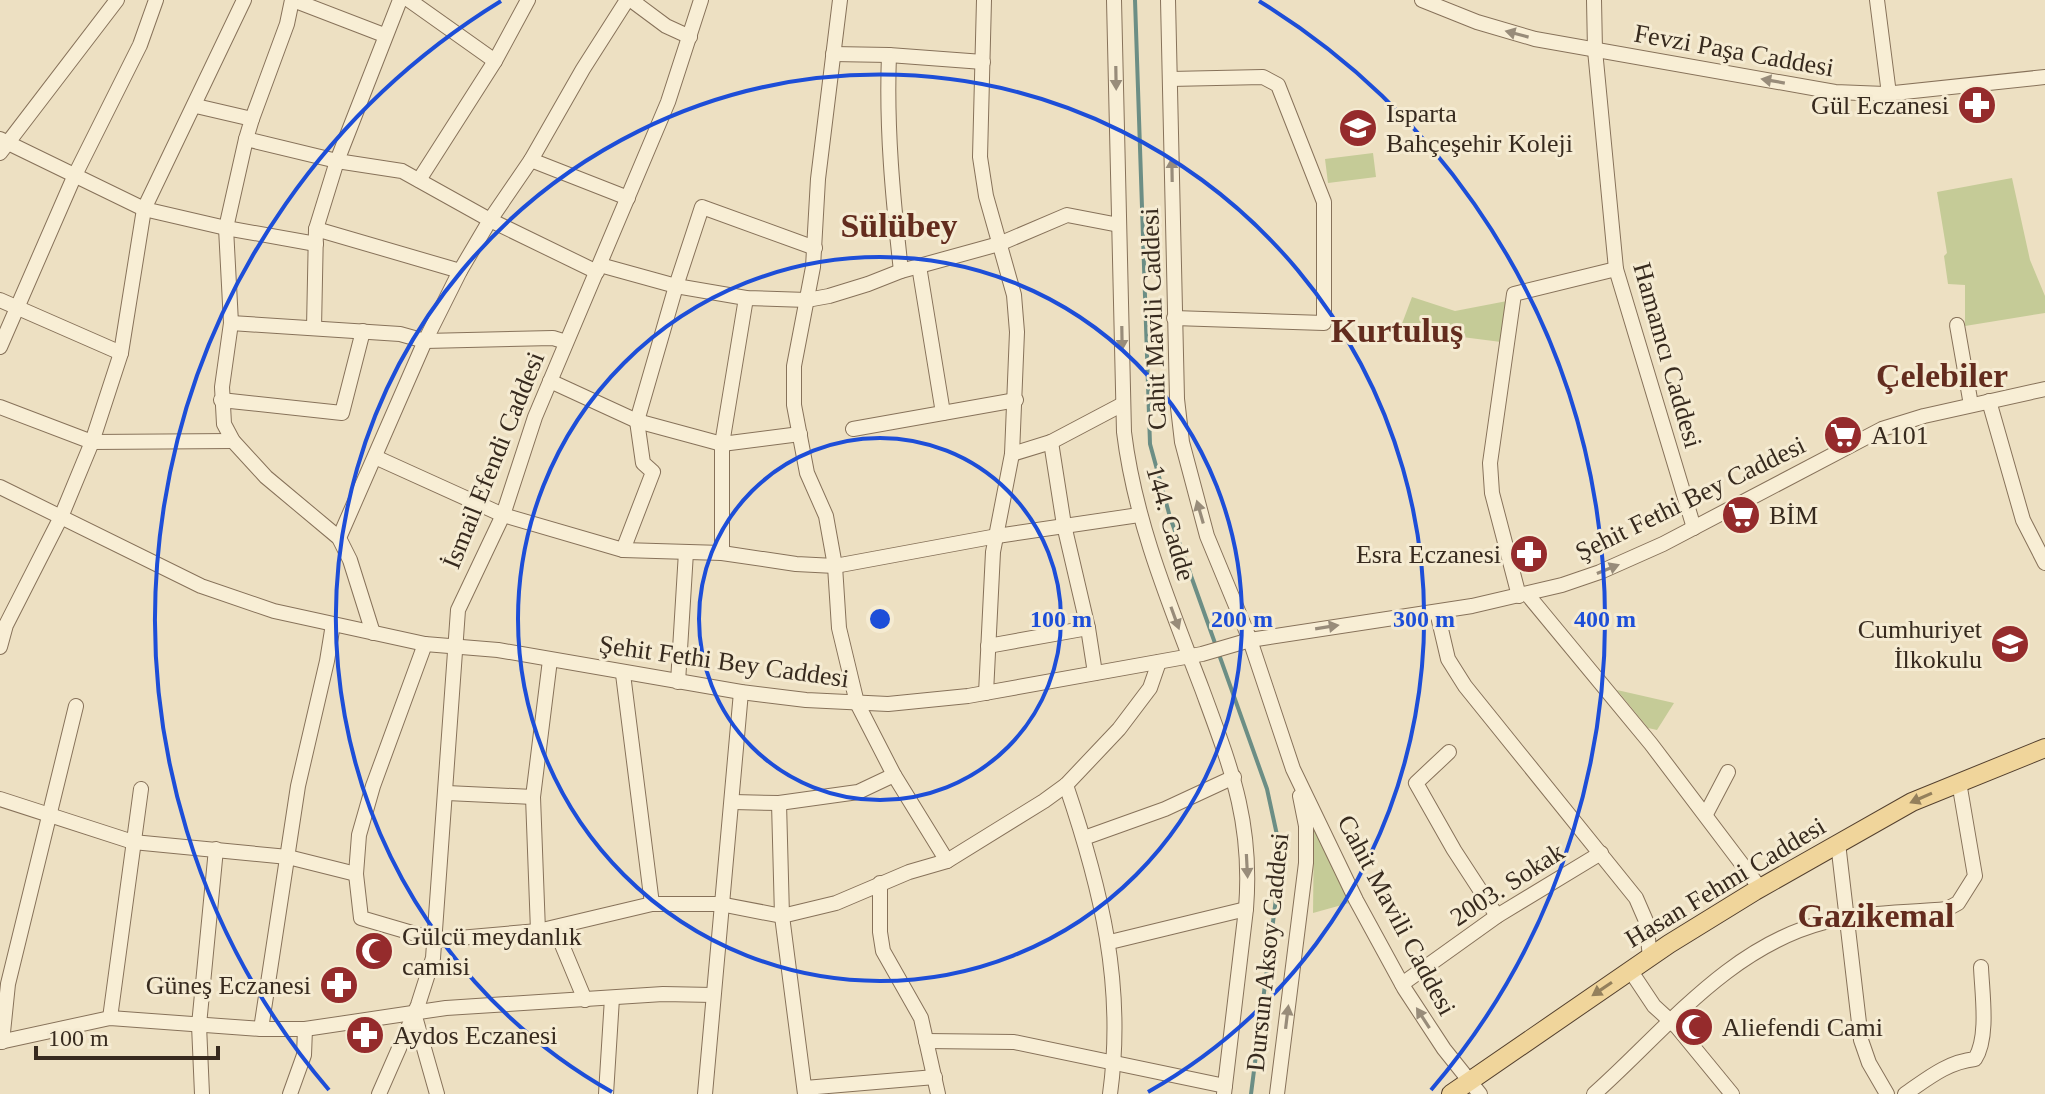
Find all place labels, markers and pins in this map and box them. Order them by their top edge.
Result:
pharmacy icon: Gül Eczanesi [1956,84,1998,126]
place label: Gül Eczanesi [1811,91,1949,120]
place label: Isparta Bahçeşehir Koleji [1386,99,1573,158]
school or university icon: Isparta Bahçeşehir Koleji [1337,107,1379,149]
supermarket icon: A101 [1822,414,1864,456]
place label: A101 [1871,421,1929,450]
supermarket icon: BİM [1720,494,1762,536]
place label: BİM [1769,501,1818,530]
pharmacy icon: Esra Eczanesi [1508,533,1550,575]
place label: Esra Eczanesi [1356,540,1501,569]
centre of rings [866,605,894,633]
place label: Cumhuriyet İlkokulu [1858,615,1983,674]
school or university icon: Cumhuriyet İlkokulu [1989,623,2031,665]
place label: Gülcü meydanlık camisi [402,922,582,981]
mosque icon: Gülcü meydanlık camisi [353,930,395,972]
pharmacy icon: Güneş Eczanesi [318,964,360,1006]
place label: Güneş Eczanesi [146,971,311,1000]
mosque icon: Aliefendi Cami [1673,1006,1715,1048]
place label: Aliefendi Cami [1722,1013,1883,1042]
pharmacy icon: Aydos Eczanesi [344,1014,386,1056]
place label: Aydos Eczanesi [393,1021,557,1050]

